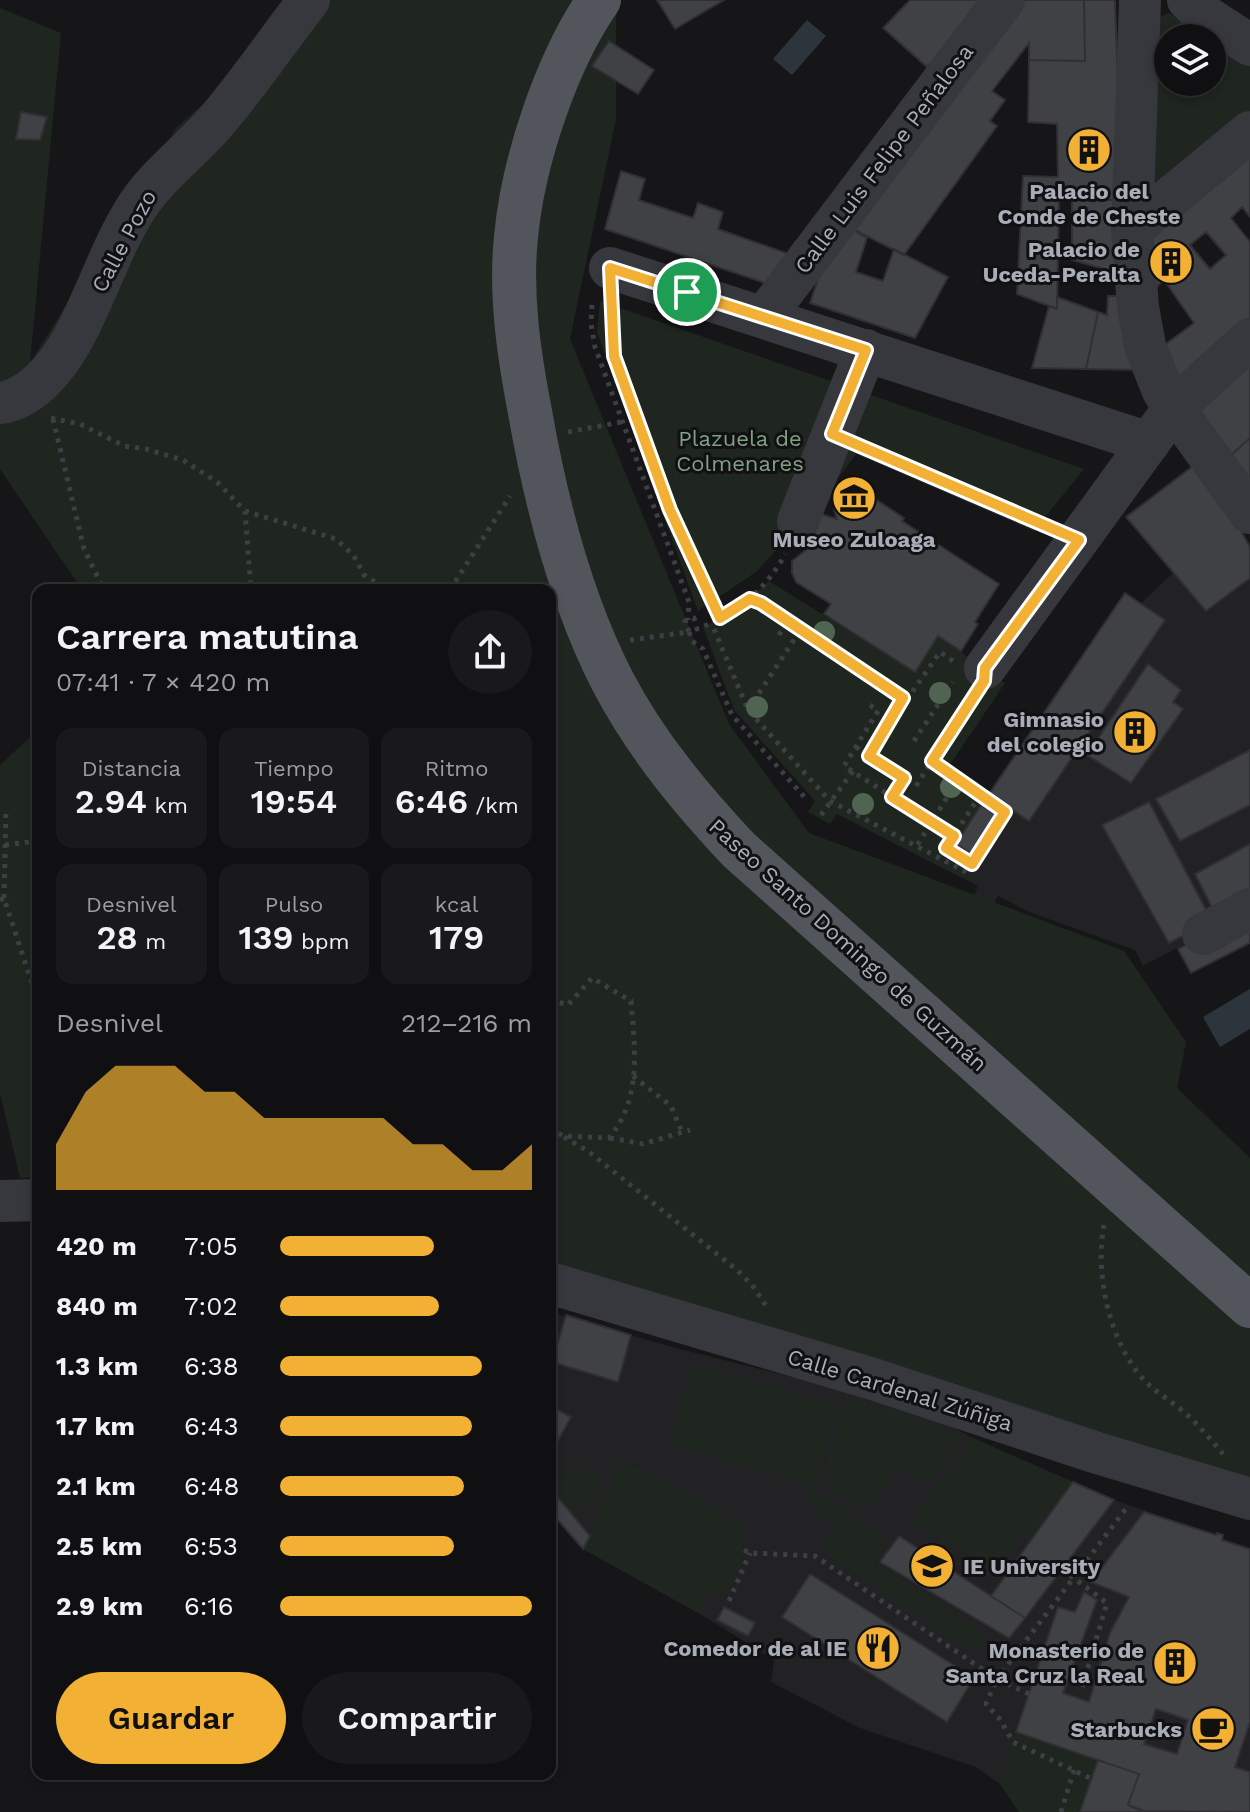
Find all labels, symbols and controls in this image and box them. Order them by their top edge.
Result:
map controls [1154,24,1226,96]
button: layers [1154,24,1226,96]
street label: Calle Luis Felipe Peñalosa [790,40,978,278]
building icon: Palacio del Conde de Cheste [1065,126,1113,174]
place label: Palacio del Conde de Cheste [998,179,1180,229]
street label: Calle Pozo [87,186,161,296]
place label: Palacio de Uceda-Peralta [983,237,1140,287]
building icon: Palacio de Uceda-Peralta [1147,238,1195,286]
pin [653,258,721,326]
icon: arrive [665,270,709,314]
park label: Plazuela de Colmenares [676,426,804,476]
museum icon: Museo Zuloaga [830,474,878,522]
place label: Museo Zuloaga [772,527,936,552]
button: share [448,610,532,694]
text: Carrera matutina [56,616,358,658]
text: 07:41 · 7 × 420 m [56,667,270,697]
place label: Gimnasio del colegio [987,707,1104,757]
building icon: Gimnasio del colegio [1111,708,1159,756]
text: Distancia [82,756,181,781]
text: Tiempo [254,756,334,781]
text: Ritmo [425,756,489,781]
text: 2.94 [75,781,147,821]
text: 19:54 [251,781,337,821]
text: 6:46 [395,781,468,821]
text: km [147,793,188,818]
text: /km [468,793,519,818]
street label: Paseo Santo Domingo de Guzmán [704,814,992,1076]
text: Desnivel [86,892,177,917]
text: Pulso [265,892,323,917]
text: kcal [435,892,478,917]
text: 28 [96,917,138,957]
text: 139 [238,917,294,957]
text: 179 [429,917,484,957]
text: m [138,929,166,954]
text: bpm [294,929,350,954]
text: Desnivel [56,1008,163,1038]
text: 212–216 m [401,1008,532,1038]
text: 420 m [56,1231,137,1261]
text: 7:05 [184,1231,238,1261]
text: 840 m [56,1291,138,1321]
text: 7:02 [184,1291,238,1321]
street label: Calle Cardenal Zúñiga [784,1344,1016,1436]
text: 1.3 km [56,1351,138,1381]
text: 6:38 [184,1351,239,1381]
text: 1.7 km [56,1411,135,1441]
text: 6:43 [184,1411,239,1441]
text: 2.1 km [56,1471,136,1501]
text: 6:48 [184,1471,239,1501]
text: 2.5 km [56,1531,142,1561]
text: 6:53 [184,1531,238,1561]
school or university icon: IE University [908,1542,956,1590]
place label: IE University [963,1554,1101,1579]
text: 2.9 km [56,1591,143,1621]
text: 6:16 [184,1591,233,1621]
restaurant icon: Comedor de al IE [854,1624,902,1672]
place label: Comedor de al IE [663,1636,847,1661]
place label: Monasterio de Santa Cruz la Real [945,1638,1145,1688]
building icon: Monasterio de Santa Cruz la Real [1151,1639,1199,1687]
button: Guardar [56,1672,286,1764]
button: Compartir [302,1672,532,1764]
cafe icon: Starbucks [1189,1705,1237,1753]
place label: Starbucks [1071,1717,1182,1742]

